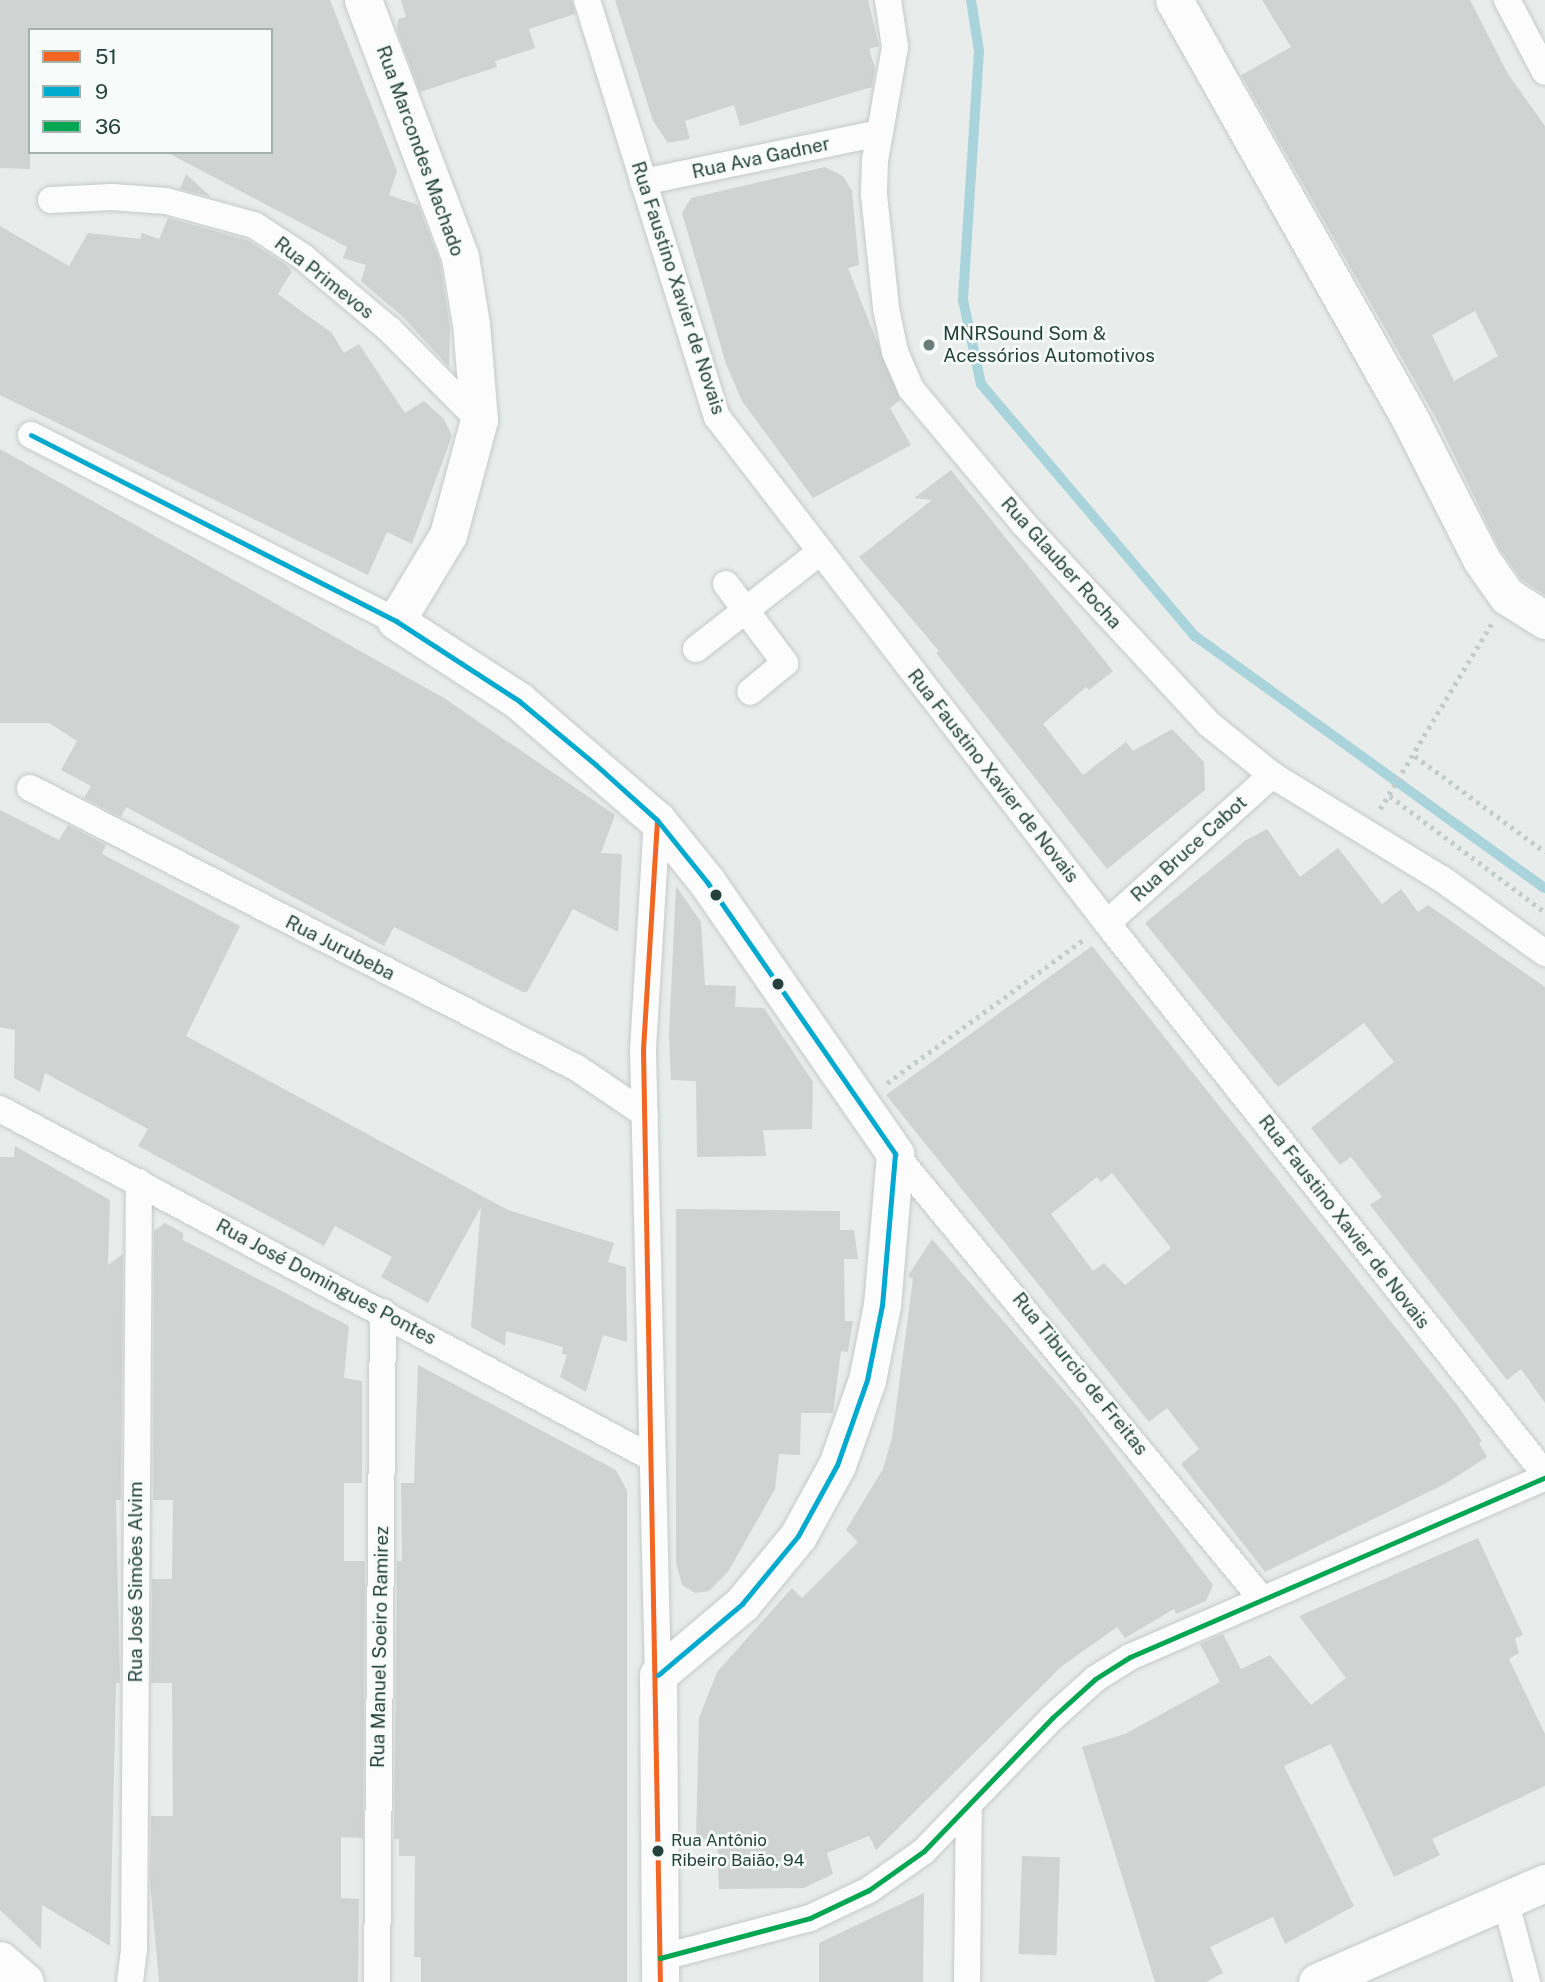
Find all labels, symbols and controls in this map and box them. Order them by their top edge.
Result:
legend [28,28,273,154]
street label: Rua Marcondes Machado [371,43,469,259]
text: 51 [95,44,117,69]
text: 9 [95,79,108,104]
text: 36 [95,114,121,139]
street label: Rua Ava Gadner [690,132,832,184]
street label: Rua Faustino Xavier de Novais [626,158,730,418]
street label: Rua Primevos [270,232,378,324]
place label: MNRSound Som & Acessórios Automotivos [943,323,1155,367]
marker: MNRSound Som & Acessórios Automotivos [921,337,937,353]
street label: Rua Glauber Rocha [996,493,1126,633]
street label: Rua Faustino Xavier de Novais [902,664,1084,888]
street label: Rua Bruce Cabot [1126,791,1252,907]
unlabelled marker [709,888,723,902]
street label: Rua Jurubeba [281,911,399,985]
unlabelled marker [771,977,785,991]
street label: Rua Faustino Xavier de Novais [1253,1110,1435,1334]
street label: Rua José Domingues Pontes [212,1214,440,1350]
street label: Rua Tiburcio de Freitas [1007,1288,1153,1460]
street label: Rua José Simões Alvim [125,1481,147,1683]
street label: Rua Manuel Soeiro Ramirez [366,1526,394,1768]
place label: Rua Antônio Ribeiro Baião, 94 [671,1831,805,1871]
marker: Rua Antônio Ribeiro Baião, 94 [651,1844,665,1858]

